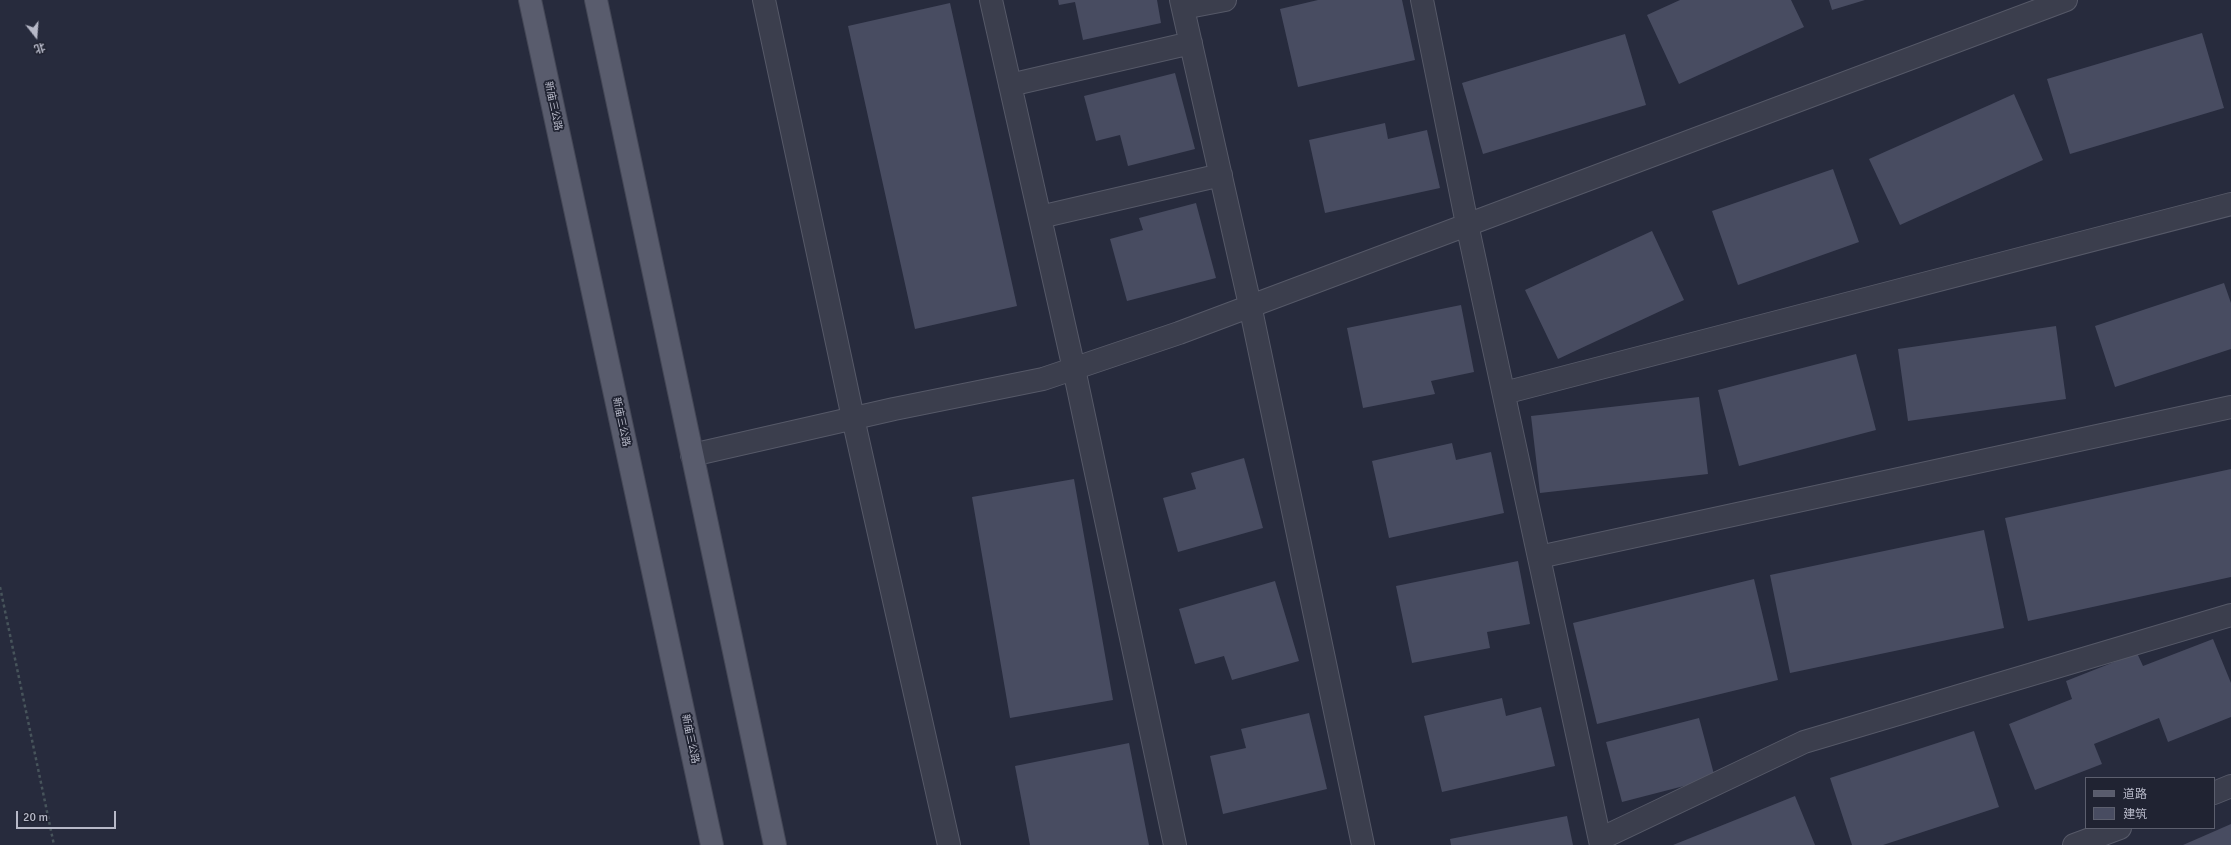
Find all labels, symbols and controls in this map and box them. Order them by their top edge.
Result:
north arrow [16,16,56,56]
text: 北 [32,40,47,56]
street label: 新庙三公路 [542,80,564,132]
street label: 新庙三公路 [610,396,632,448]
street label: 新庙三公路 [679,713,701,765]
legend [2085,777,2215,829]
text: 道路 [2123,787,2147,802]
scale bar [18,803,118,829]
text: 建筑 [2123,807,2147,822]
text: 20 m [23,810,48,825]

